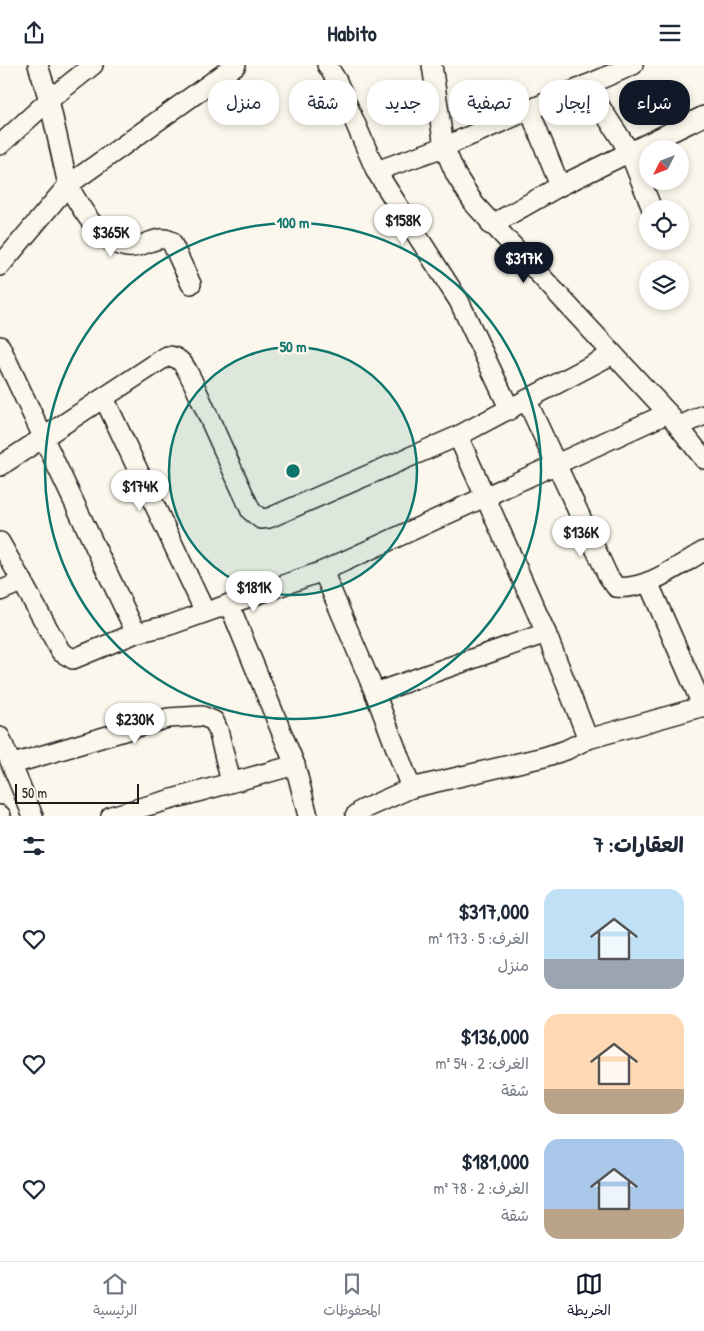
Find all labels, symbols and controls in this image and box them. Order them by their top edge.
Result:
text: Habito [327,18,377,48]
icon: share [20,19,48,47]
icon: menu [656,19,684,47]
chip: منزل [208,80,279,125]
chip: شقة [289,80,357,125]
chip: جديد [367,80,439,125]
chip: تصفية [449,80,529,125]
chip: إيجار [539,80,609,125]
chip: شراء [619,80,690,125]
north arrow [639,140,689,190]
map controls [639,140,689,310]
button: locate [639,200,689,250]
pin: $158K [368,203,438,246]
text: $158K [385,209,421,231]
text: 100 m [277,212,309,233]
pin: $365K [76,215,146,258]
text: $365K [93,221,129,243]
pin: $317K [489,241,559,284]
text: $317K [505,247,543,269]
button: layers [639,260,689,310]
text: 50 m [280,336,306,357]
centre of rings [284,462,302,480]
pin: $174K [105,469,175,512]
text: $174K [122,475,158,497]
pin: $136K [546,515,616,558]
text: $136K [563,521,599,543]
pin: $181K [219,571,289,613]
text: $181K [236,576,272,598]
pin: $230K [100,703,170,745]
text: $230K [116,708,154,730]
scale bar [15,781,139,804]
text: 50 m [22,783,47,802]
text: العقارات: 7 [594,830,684,859]
icon: filters [20,832,48,860]
text: $317,000 [458,897,529,926]
icon: home [584,909,644,969]
icon: heart [20,925,48,953]
text: الغرف: 5 · 173 m² [428,927,529,949]
text: منزل [497,954,529,976]
text: $136,000 [460,1022,529,1051]
icon: home [584,1034,644,1094]
icon: heart [20,1050,48,1078]
text: الغرف: 2 · 54 m² [436,1052,529,1074]
text: شقة [501,1079,529,1101]
text: $181,000 [462,1147,529,1176]
icon: home [584,1159,644,1219]
icon: heart [20,1175,48,1203]
text: الغرف: 2 · 78 m² [434,1177,529,1199]
text: شقة [501,1204,529,1226]
tab: الرئيسية [93,1270,137,1323]
tab: المحفوظات [323,1270,381,1323]
tab: الخريطة [567,1270,611,1323]

